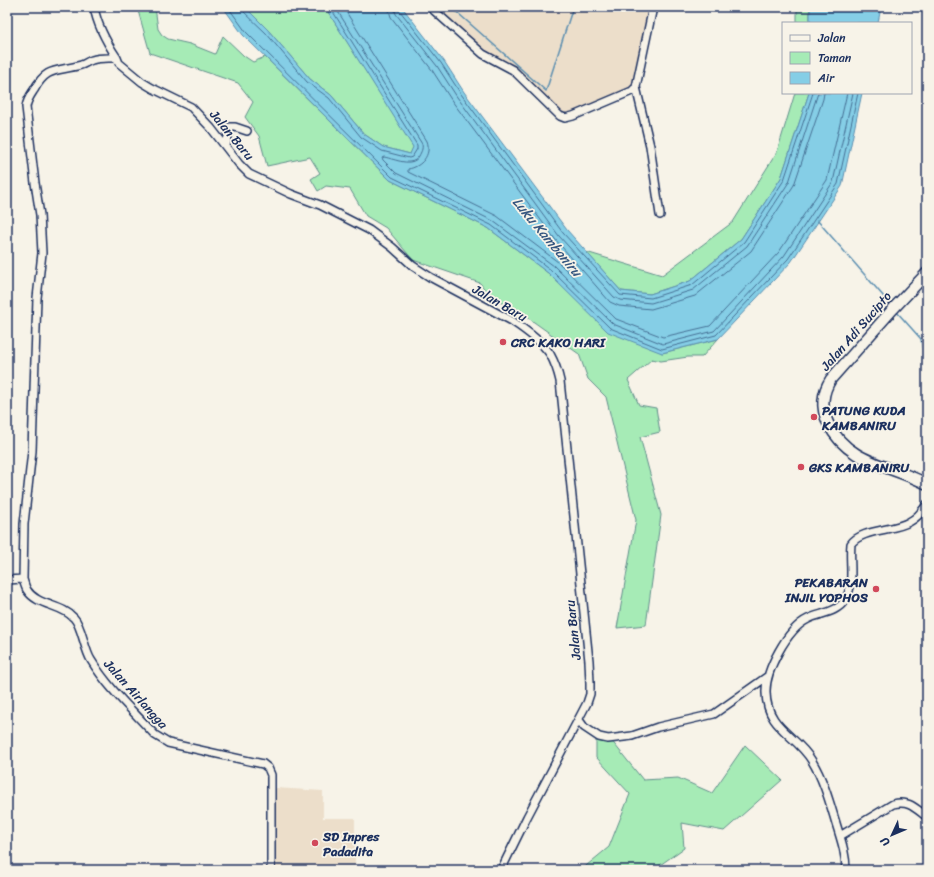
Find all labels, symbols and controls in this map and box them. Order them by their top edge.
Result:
legend [782,22,912,94]
text: Jalan [817,27,846,49]
text: Taman [818,47,852,69]
text: Air [817,67,835,89]
street label: Jalan Baru [203,104,260,166]
water label: Luku Kambaniru [506,191,589,284]
street label: Jalan Baru [467,277,532,328]
street label: Jalan Adi Sucipto [814,286,898,377]
place label: CRC KAKO HARI [510,331,607,354]
marker: CRC KAKO HARI [498,337,508,347]
place label: PATUNG KUDA KAMBANIRU [821,399,906,437]
marker: PATUNG KUDA KAMBANIRU [809,412,819,422]
place label: GKS KAMBANIRU [808,456,911,479]
marker: GKS KAMBANIRU [796,462,806,472]
place label: PEKABARAN INJIL YOPHOS [784,571,869,609]
marker: PEKABARAN INJIL YOPHOS [871,584,881,594]
street label: Jalan Baru [558,599,588,662]
street label: Jalan Airlangga [97,653,174,735]
north arrow [872,815,912,855]
place label: SD Inpres Padadita [322,825,380,863]
text: U [875,832,895,851]
marker: SD Inpres Padadita [310,838,320,848]

